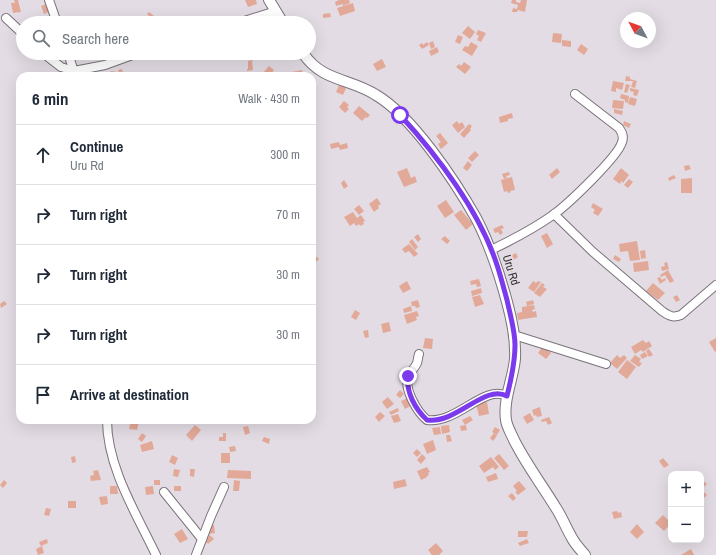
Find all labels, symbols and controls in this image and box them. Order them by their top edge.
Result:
north arrow [620,12,656,48]
search box [16,16,316,60]
icon: search [30,27,52,49]
text: Search here [62,28,129,49]
text: 6 min [32,87,68,110]
text: Walk · 430 m [238,90,300,107]
route start [391,106,409,124]
text: Continue [70,136,123,157]
icon: ahead [32,144,54,166]
text: 300 m [270,146,300,163]
text: Uru Rd [70,157,104,174]
icon: right [32,204,54,226]
text: Turn right [70,204,127,225]
text: 70 m [276,206,300,223]
street label: Uru Rd [499,253,523,287]
icon: right [32,264,54,286]
text: Turn right [70,264,127,285]
text: 30 m [276,266,300,283]
icon: right [32,324,54,346]
text: Turn right [70,324,127,345]
text: 30 m [276,326,300,343]
route end [399,367,417,385]
icon: arrive [32,384,54,406]
text: Arrive at destination [70,384,189,405]
map controls [668,471,704,543]
button: + [668,471,704,507]
button: − [668,507,704,543]

